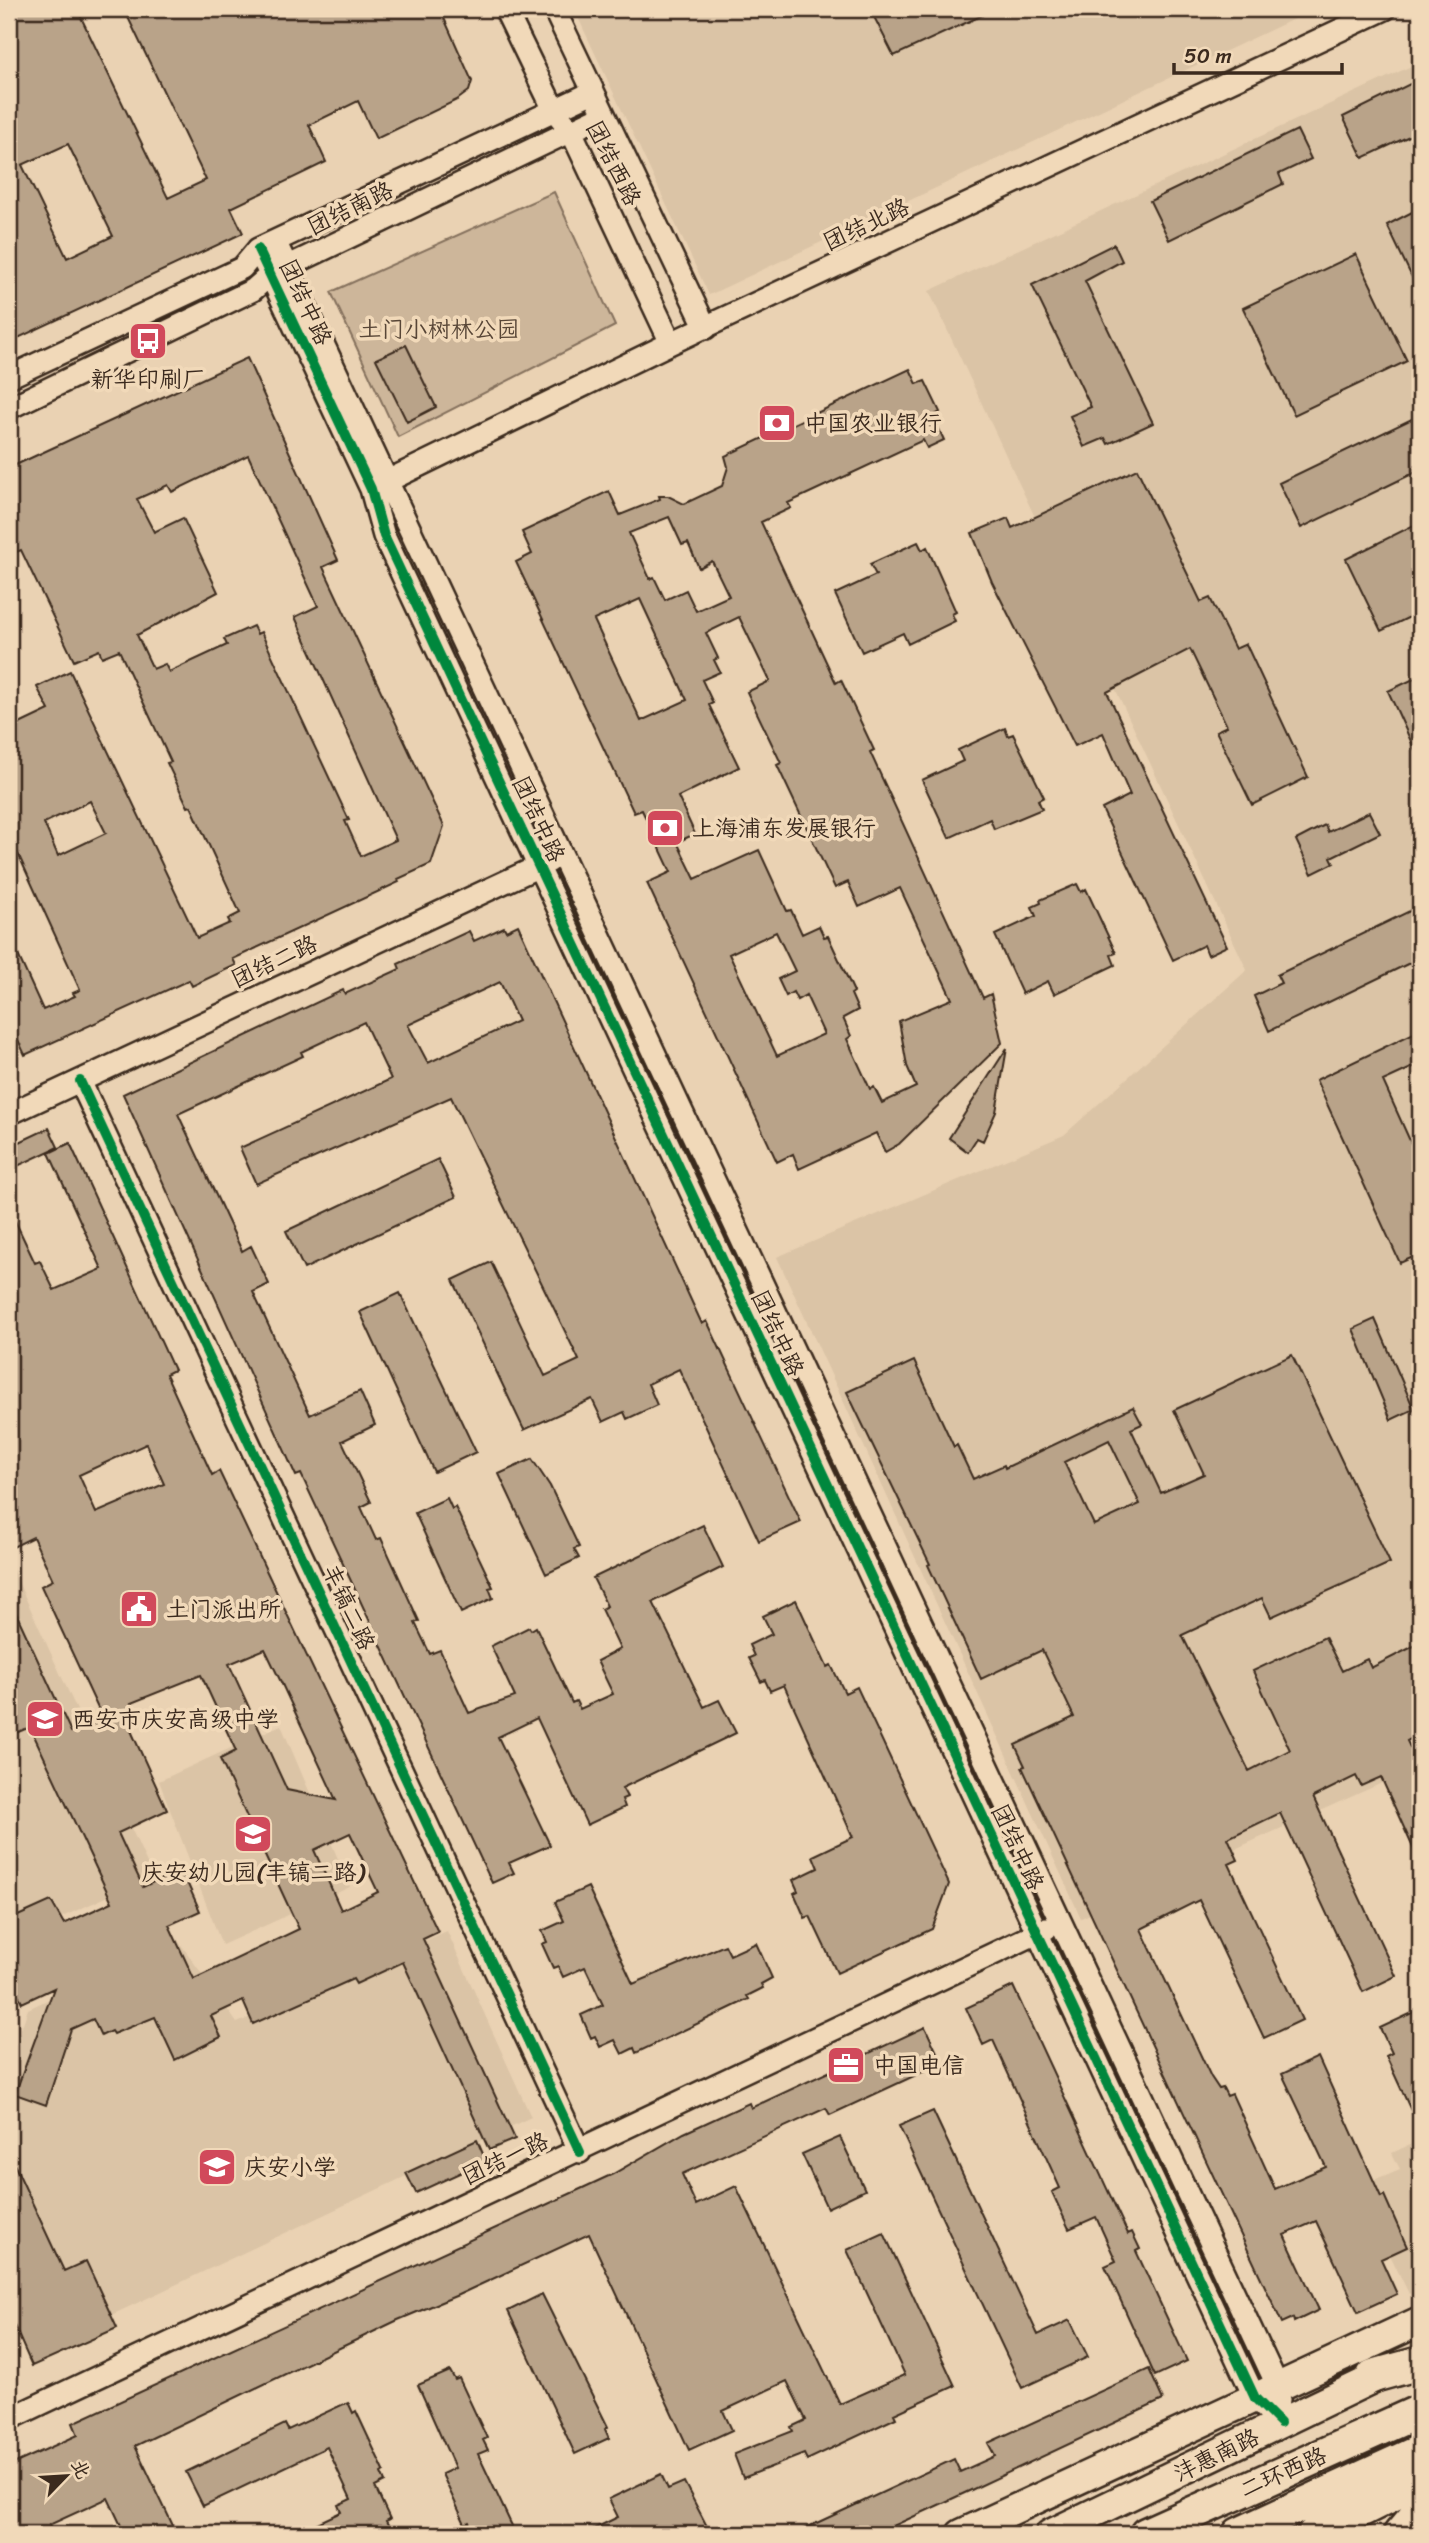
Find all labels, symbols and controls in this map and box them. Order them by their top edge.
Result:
scale bar [1174,32,1342,76]
text: 50 m [1184,37,1232,75]
street label: 团结西路 [574,113,653,214]
street label: 团结南路 [300,170,401,247]
street label: 团结北路 [816,186,917,262]
street label: 团结中路 [268,252,344,353]
park label: 土门小树林公园 [359,309,520,350]
bus stop icon: 新华印刷厂 [127,320,169,362]
place label: 新华印刷厂 [91,359,206,400]
bank icon: 中国农业银行 [756,402,798,444]
place label: 中国农业银行 [804,403,942,444]
street label: 团结中路 [501,769,577,870]
bank icon: 上海浦东发展银行 [644,807,686,849]
place label: 上海浦东发展银行 [692,808,876,849]
street label: 团结二路 [224,923,325,999]
street label: 团结中路 [740,1283,816,1384]
street label: 丰镐二路 [311,1557,387,1658]
public building icon: 土门派出所 [118,1588,160,1630]
place label: 土门派出所 [166,1589,281,1630]
school or university icon: 西安市庆安高级中学 [24,1698,66,1740]
place label: 西安市庆安高级中学 [72,1699,279,1740]
street label: 团结中路 [980,1797,1056,1898]
school or university icon: 庆安幼儿园(丰镐二路) [232,1813,274,1855]
place label: 庆安幼儿园(丰镐二路) [141,1852,366,1893]
office icon: 中国电信 [825,2044,867,2086]
place label: 中国电信 [873,2045,965,2086]
street label: 团结一路 [455,2120,556,2196]
school or university icon: 庆安小学 [196,2146,238,2188]
place label: 庆安小学 [244,2147,336,2188]
street label: 沣惠南路 [1166,2417,1267,2494]
street label: 二环西路 [1233,2435,1334,2510]
north arrow [32,2442,102,2512]
text: 北 [62,2453,100,2485]

